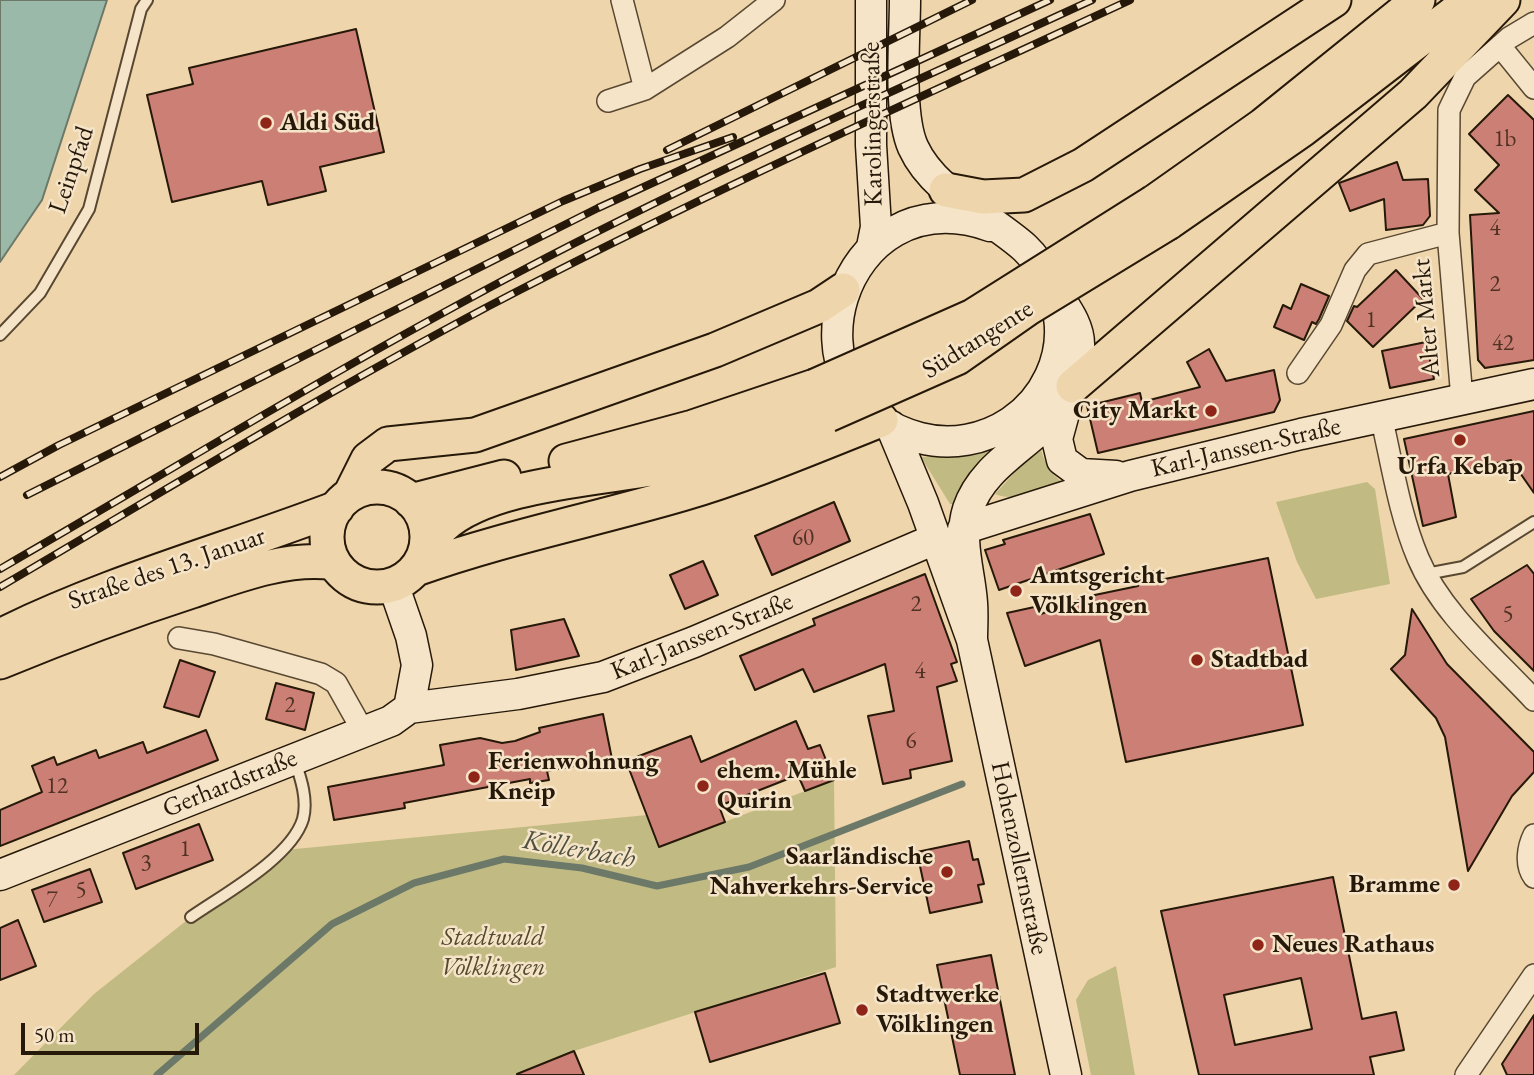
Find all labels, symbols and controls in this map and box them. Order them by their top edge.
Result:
street label: Karolingerstraße [856,41,890,207]
place label: Aldi Süd [280,107,375,139]
marker: Aldi Süd [258,115,274,131]
street label: Leinpfad [43,122,101,218]
house number: 1b [1494,126,1516,154]
house number: 4 [1489,215,1501,243]
street label: Alter Markt [1406,257,1448,379]
house number: 2 [1489,271,1501,299]
street label: Südtangente [917,294,1039,386]
house number: 1 [1365,307,1377,335]
house number: 42 [1492,330,1514,358]
place label: City Markt [1073,395,1197,427]
marker: City Markt [1203,403,1219,419]
street label: Karl-Janssen-Straße [1148,411,1344,485]
marker: Urfa Kebap [1452,432,1468,448]
place label: Urfa Kebap [1397,451,1523,483]
street label: Straße des 13. Januar [64,521,270,617]
house number: 60 [792,525,814,553]
place label: Amtsgericht Völklingen [1030,560,1165,622]
marker: Amtsgericht Völklingen [1008,583,1024,599]
street label: Karl-Janssen-Straße [606,586,798,688]
house number: 2 [910,591,922,619]
house number: 5 [1502,601,1514,629]
place label: Stadtbad [1211,644,1308,676]
marker: Stadtbad [1189,652,1205,668]
house number: 4 [914,658,926,686]
house number: 2 [284,692,296,720]
house number: 6 [905,728,917,756]
street label: Gerhardstraße [158,743,302,825]
place label: Ferienwohnung Kneip [488,746,659,808]
place label: ehem. Mühle Quirin [717,755,857,816]
street label: Hohenzollernstraße [983,758,1055,958]
marker: Ferienwohnung Kneip [466,769,482,785]
house number: 12 [46,773,68,801]
marker: ehem. Mühle Quirin [695,778,711,794]
water label: Köllerbach [520,824,638,876]
house number: 1 [179,836,191,864]
place label: Saarländische Nahverkehrs-Service [710,841,933,903]
house number: 3 [140,850,152,878]
marker: Saarländische Nahverkehrs-Service [939,864,955,880]
place label: Bramme [1349,869,1440,901]
house number: 5 [75,877,87,905]
marker: Bramme [1446,877,1462,893]
house number: 7 [46,887,58,915]
park label: Stadtwald Völklingen [441,922,545,984]
place label: Neues Rathaus [1272,929,1434,961]
marker: Neues Rathaus [1250,937,1266,953]
place label: Stadtwerke Völklingen [876,979,999,1040]
marker: Stadtwerke Völklingen [854,1002,870,1018]
scale bar [24,1009,203,1052]
text: 50 m [34,1021,75,1048]

